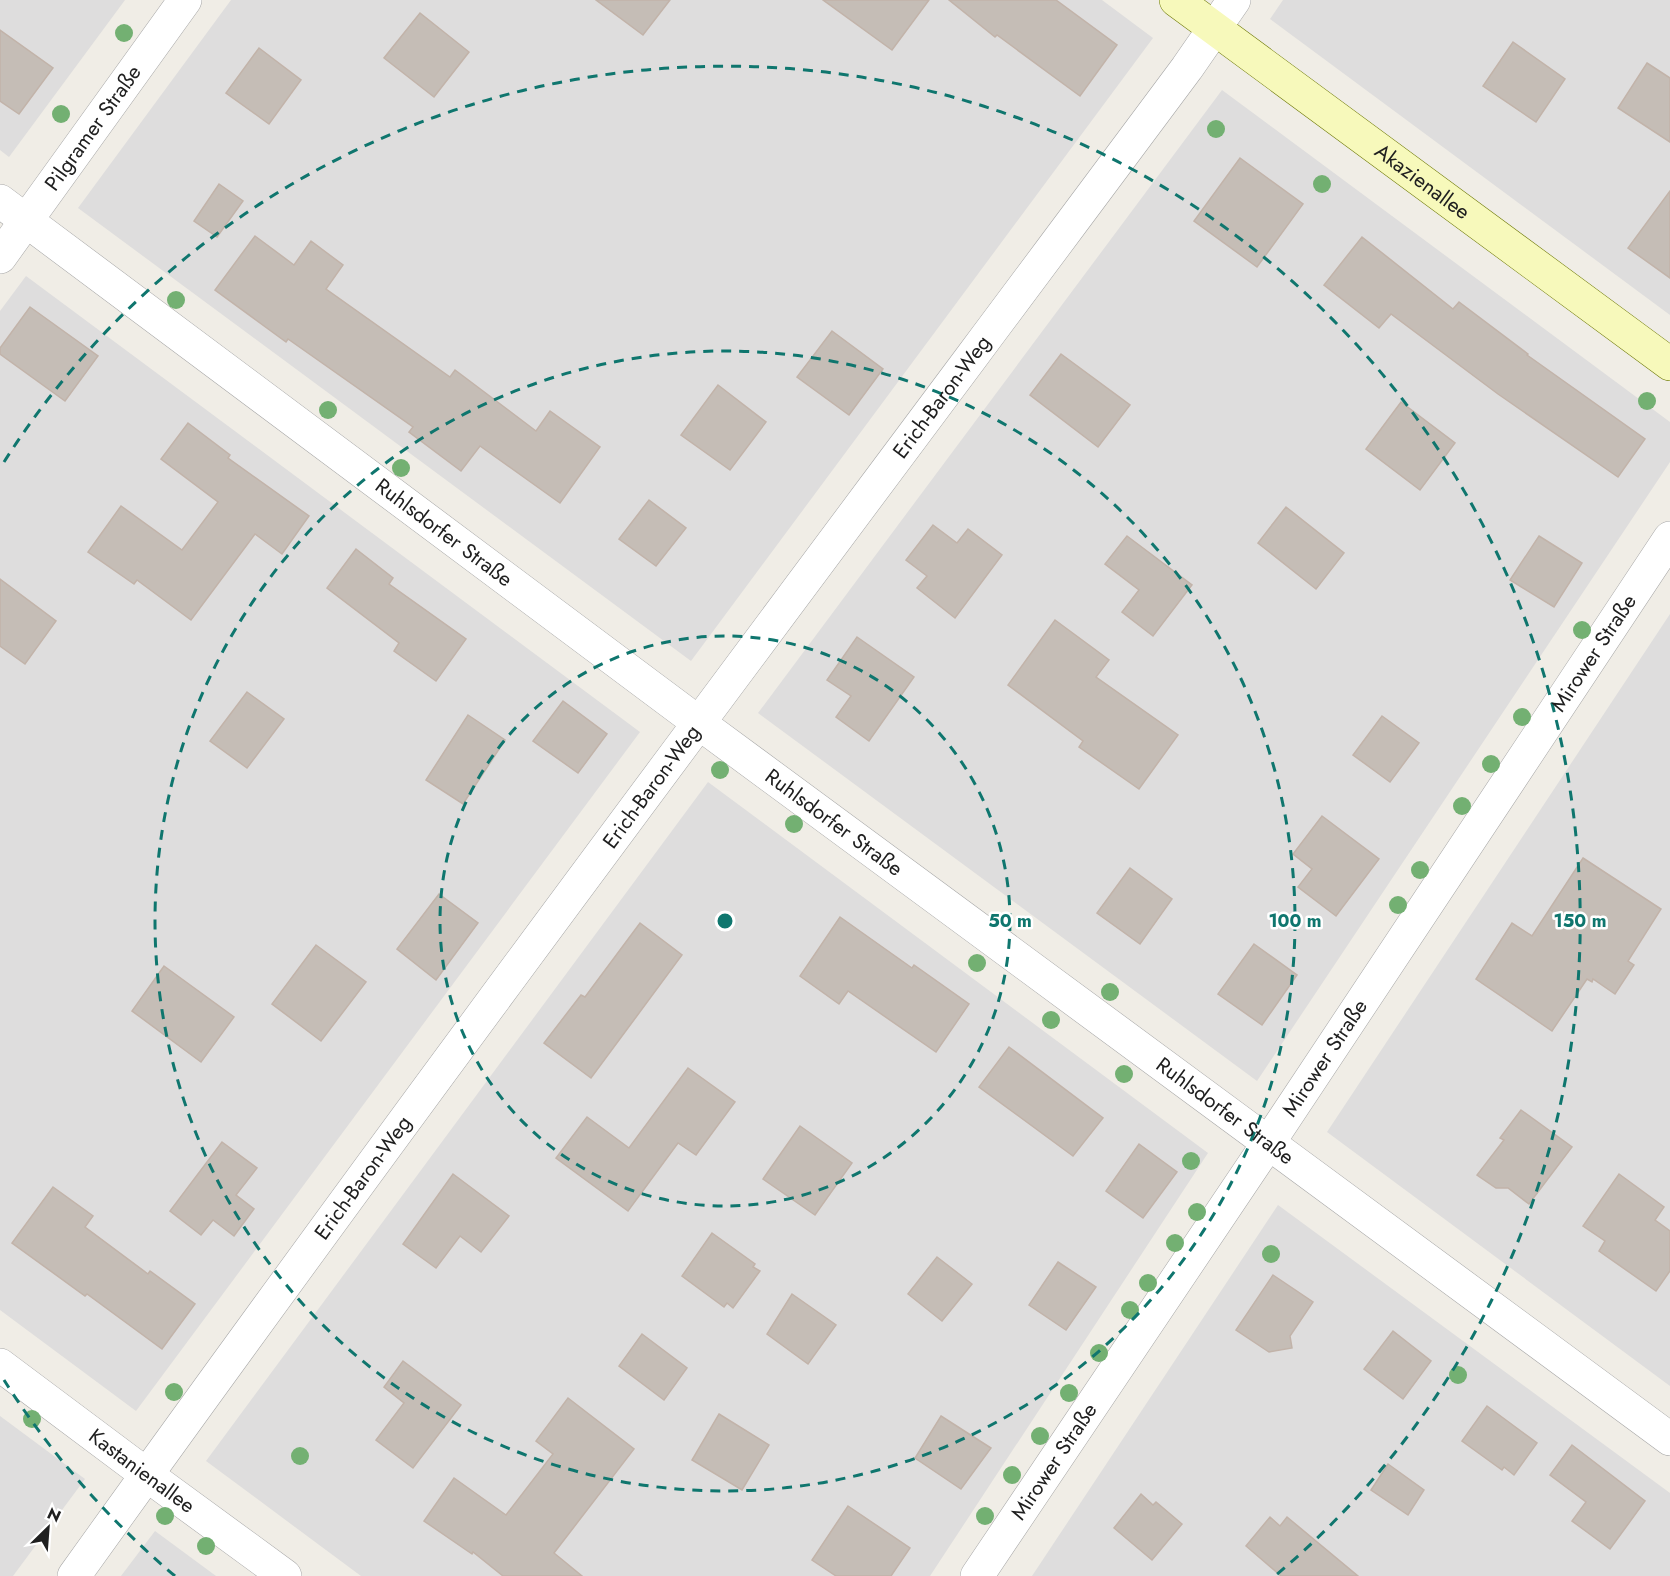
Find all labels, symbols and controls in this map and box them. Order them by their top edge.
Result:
street label: Pilgramer Straße [37,59,149,197]
street label: Akazienallee [1368,136,1476,227]
street label: Erich-Baron-Weg [886,329,998,465]
street label: Ruhlsdorfer Straße [369,471,519,594]
street label: Mirower Straße [1544,588,1644,718]
street label: Erich-Baron-Weg [595,719,707,855]
street label: Ruhlsdorfer Straße [759,762,909,884]
text: 50 m [988,908,1032,934]
text: 100 m [1268,908,1322,934]
text: 150 m [1554,908,1606,934]
centre of rings [715,911,735,931]
street label: Mirower Straße [1275,993,1375,1123]
street label: Ruhlsdorfer Straße [1150,1050,1300,1172]
street label: Erich-Baron-Weg [307,1109,418,1246]
street label: Mirower Straße [1004,1397,1104,1526]
street label: Kastanienallee [83,1421,201,1520]
north arrow [18,1498,78,1558]
text: N [44,1502,65,1528]

